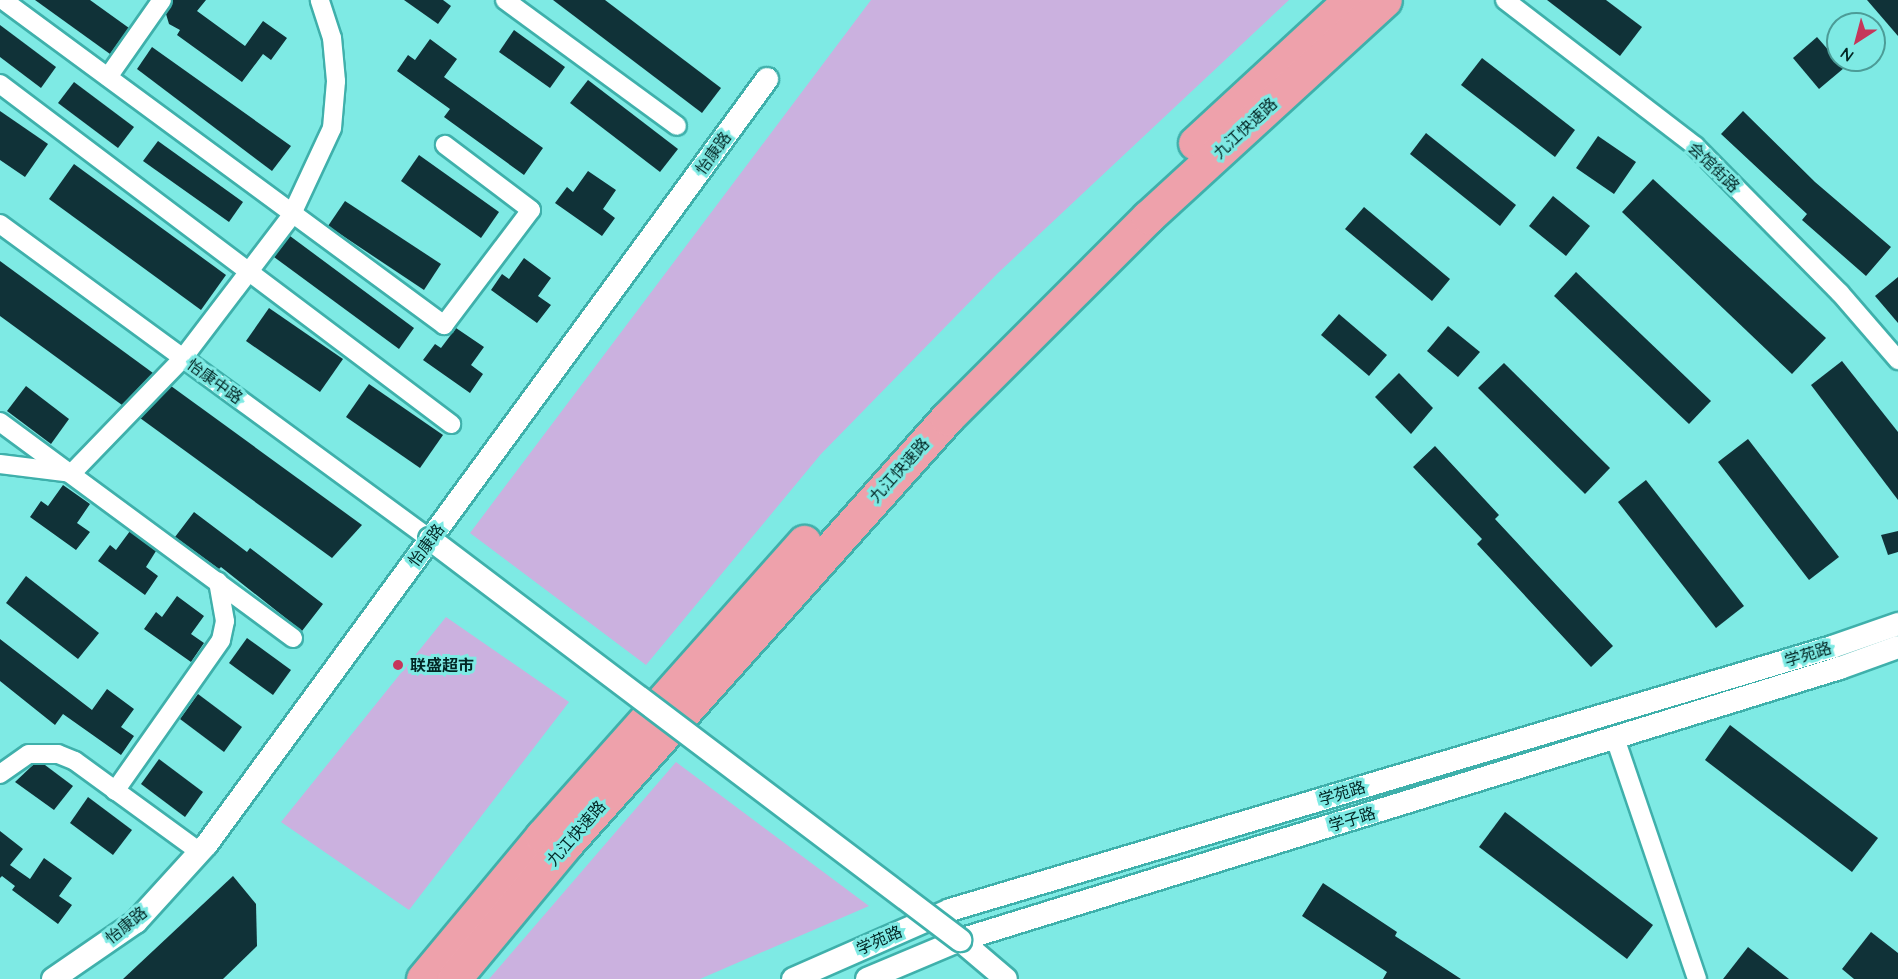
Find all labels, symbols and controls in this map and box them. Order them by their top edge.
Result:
north arrow [1826,12,1886,72]
text: N [1836,43,1857,66]
street label: 九江快速路 [1209,94,1281,162]
street label: 怡康路 [691,128,735,178]
street label: 会馆街路 [1684,138,1744,196]
street label: 怡康中路 [183,354,247,408]
street label: 九江快速路 [865,434,933,506]
street label: 怡康路 [404,520,448,570]
street label: 学苑路 [1782,638,1834,670]
place label: 联盛超市 [410,655,474,675]
marker: 联盛超市 [391,658,405,672]
street label: 学苑路 [1316,777,1368,809]
street label: 九江快速路 [543,797,609,869]
street label: 学子路 [1326,803,1378,835]
street label: 怡康路 [101,902,151,948]
street label: 学苑路 [853,921,905,959]

